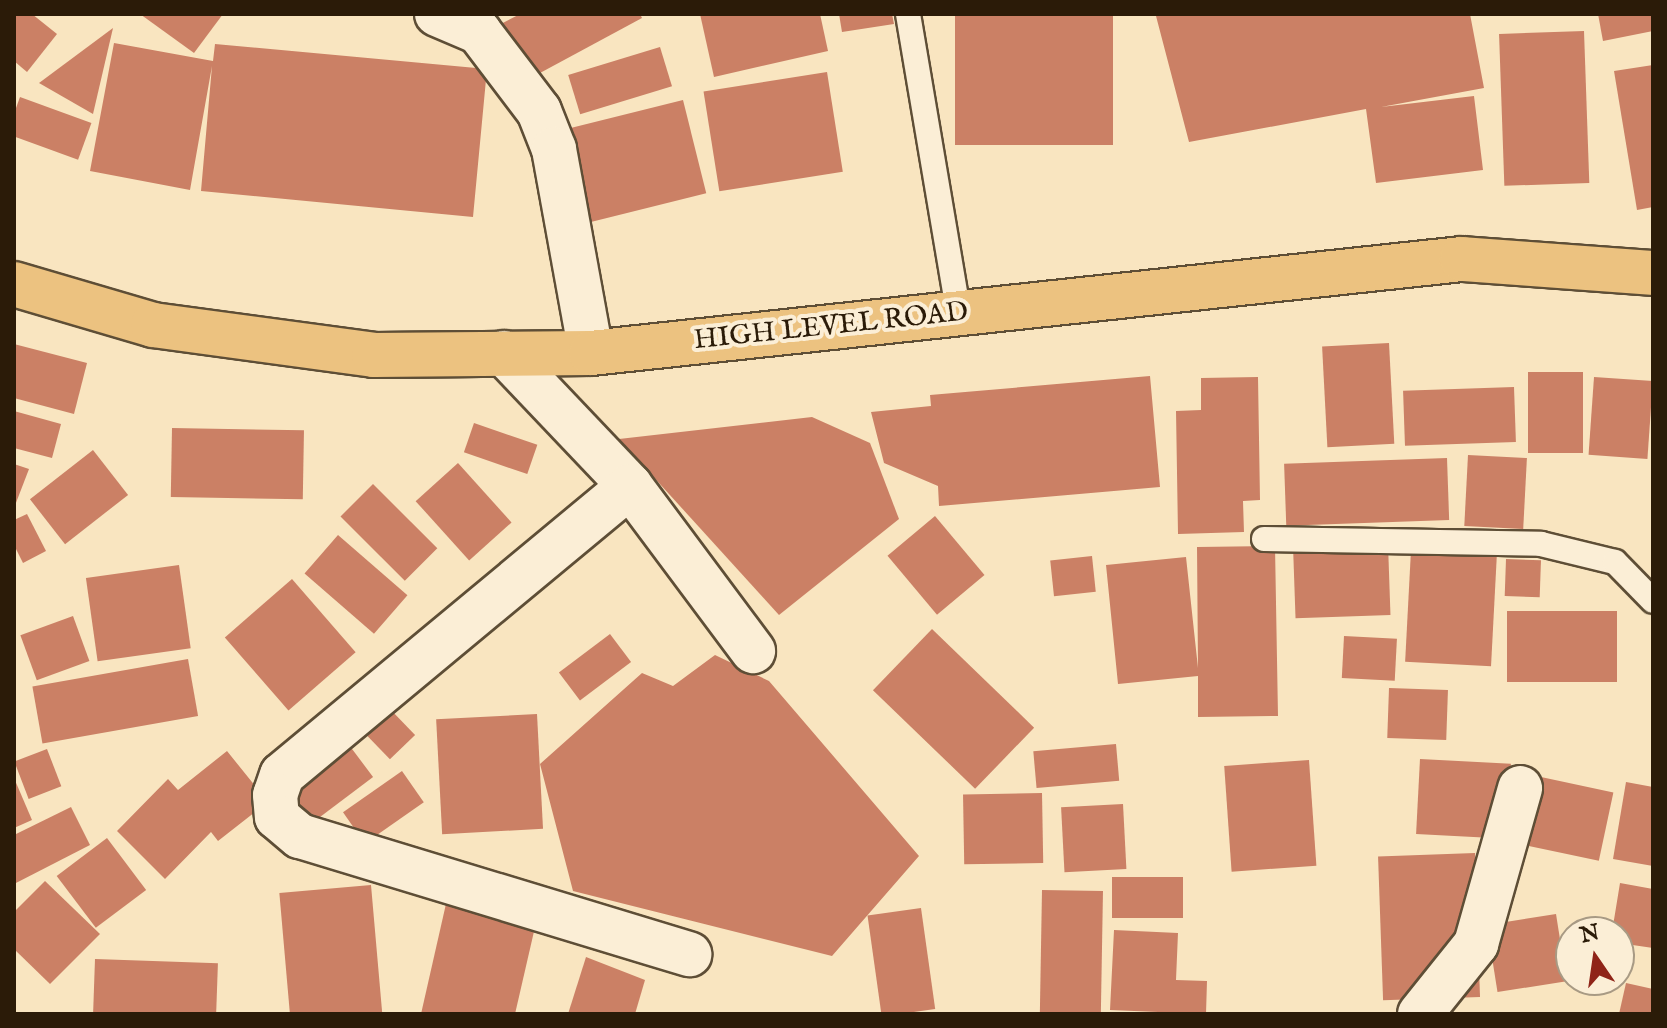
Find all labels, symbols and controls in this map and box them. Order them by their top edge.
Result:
street label: HIGH LEVEL ROAD [692,296,970,358]
north arrow [1555,916,1635,996]
text: N [1578,919,1602,950]

